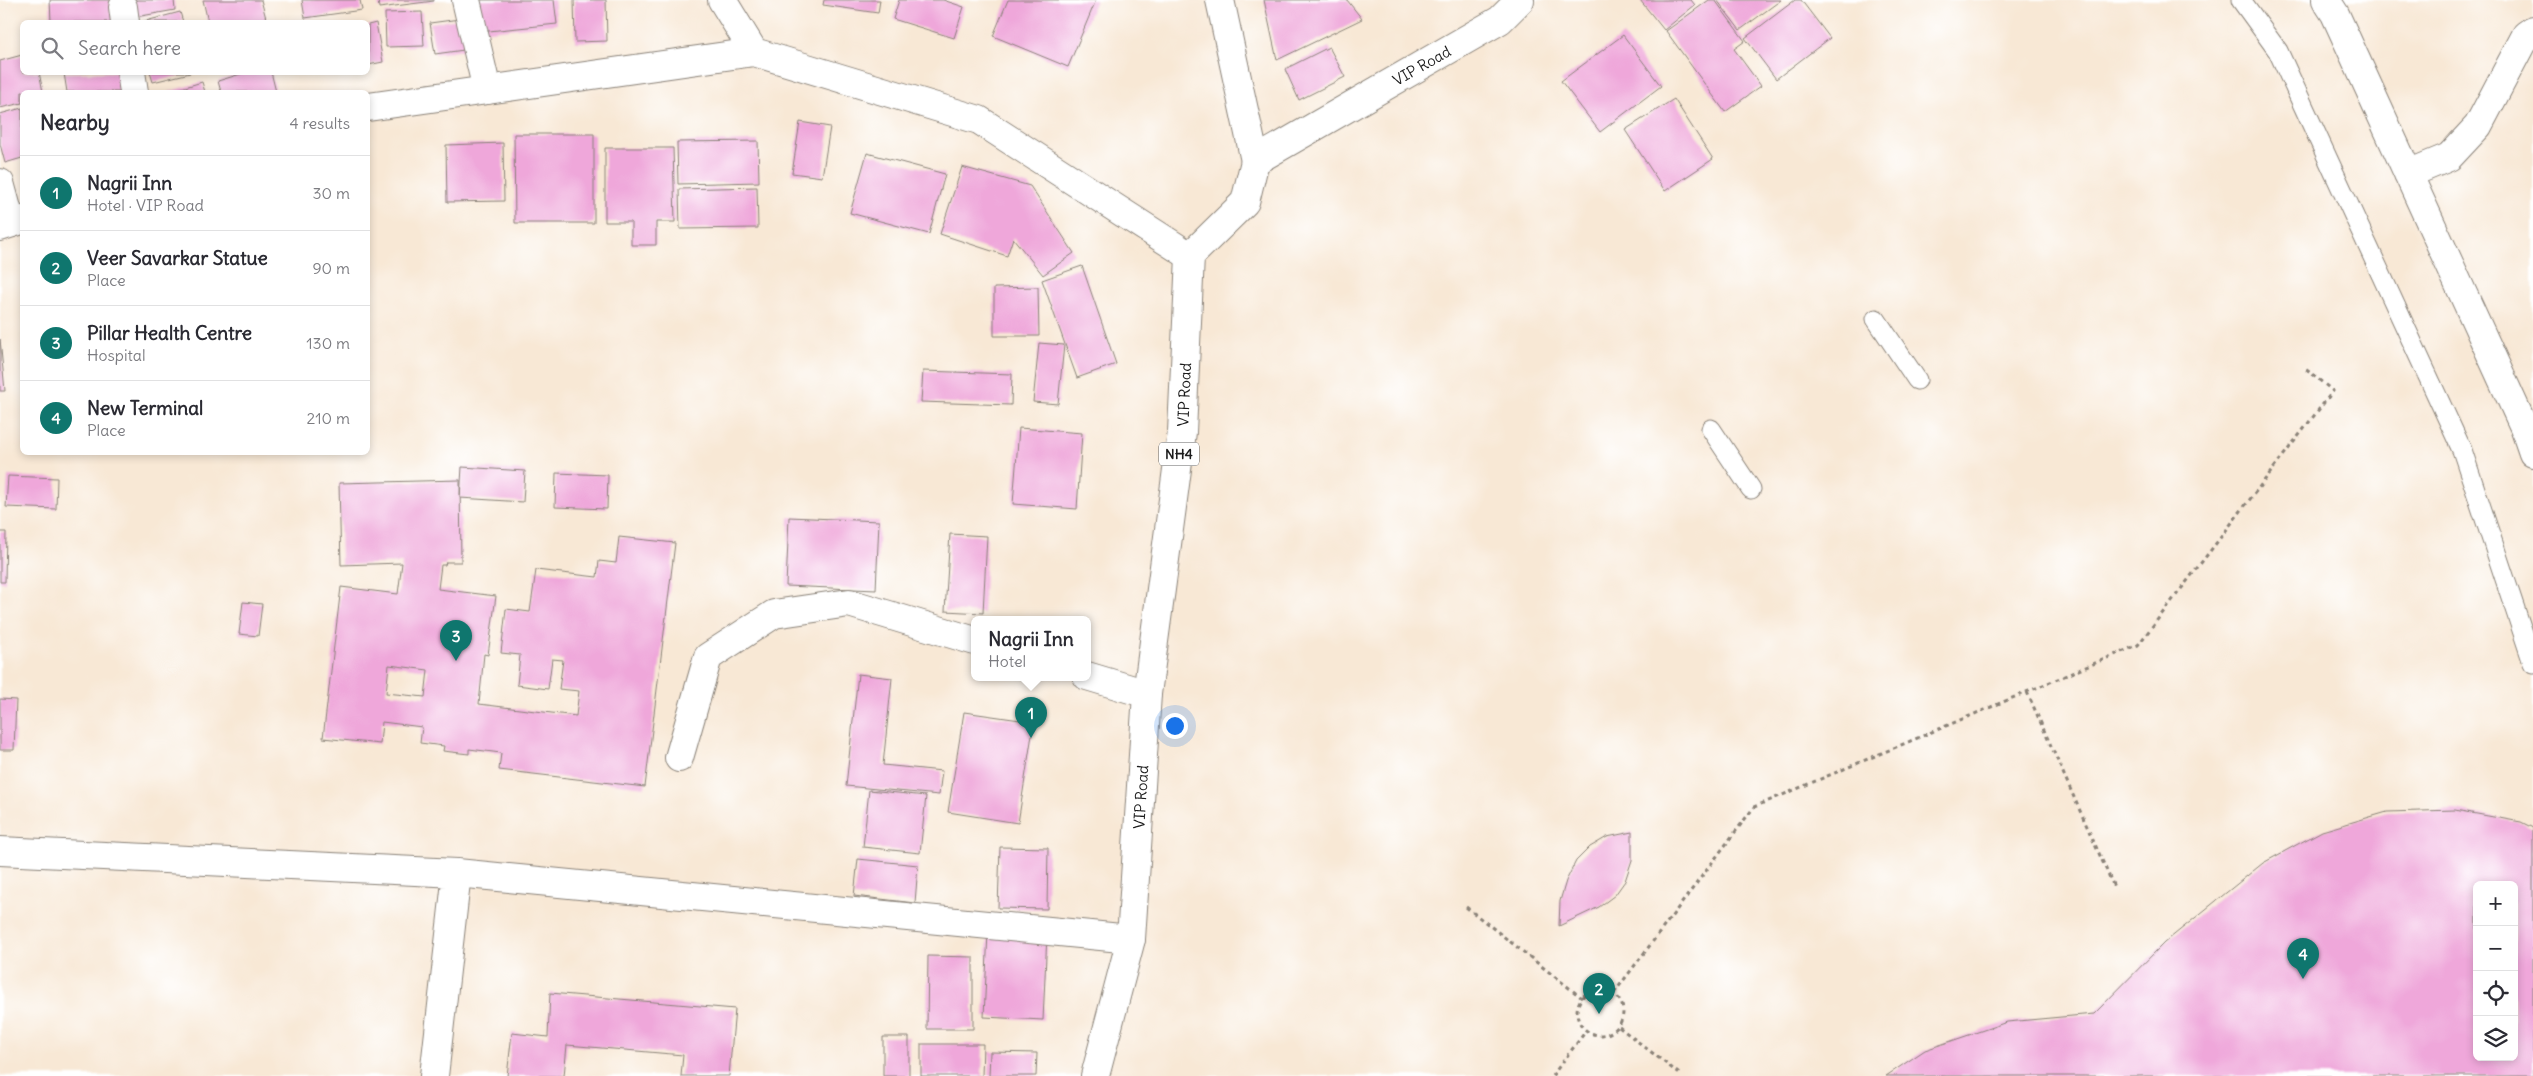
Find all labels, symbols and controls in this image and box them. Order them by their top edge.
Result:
search box [20,20,370,75]
icon: search [38,34,66,62]
text: Search here [78,36,181,60]
street label: VIP Road [1389,41,1454,89]
text: Nearby [40,109,110,136]
text: 4 results [289,113,350,133]
text: Nagrii Inn [87,171,172,195]
text: 1 [53,183,59,203]
text: 30 m [313,183,350,203]
text: Hotel · VIP Road [87,195,204,215]
text: Veer Savarkar Statue [87,246,268,270]
text: 2 [52,258,60,278]
text: 90 m [312,258,350,278]
text: Place [87,270,126,290]
text: Pillar Health Centre [87,321,252,345]
text: 3 [51,333,61,353]
text: 130 m [306,333,350,353]
text: Hospital [87,345,146,365]
street label: VIP Road [1173,362,1195,427]
text: New Terminal [87,396,203,420]
text: 4 [51,408,61,428]
text: 210 m [307,408,350,428]
text: Place [87,420,126,440]
road number: NH4 [1159,442,1199,466]
popup [971,616,1091,681]
pin: 3 [440,620,472,661]
text: Nagrii Inn [988,627,1074,651]
text: Hotel [988,651,1026,671]
pin: 1 [1015,697,1047,738]
your location [1162,713,1188,739]
street label: VIP Road [1129,764,1152,829]
map controls [2473,881,2518,1061]
button: + [2473,881,2518,926]
button: − [2473,926,2518,971]
pin: 4 [2287,938,2319,979]
button: locate [2473,971,2518,1016]
pin: 2 [1583,973,1615,1014]
button: layers [2473,1016,2518,1061]

